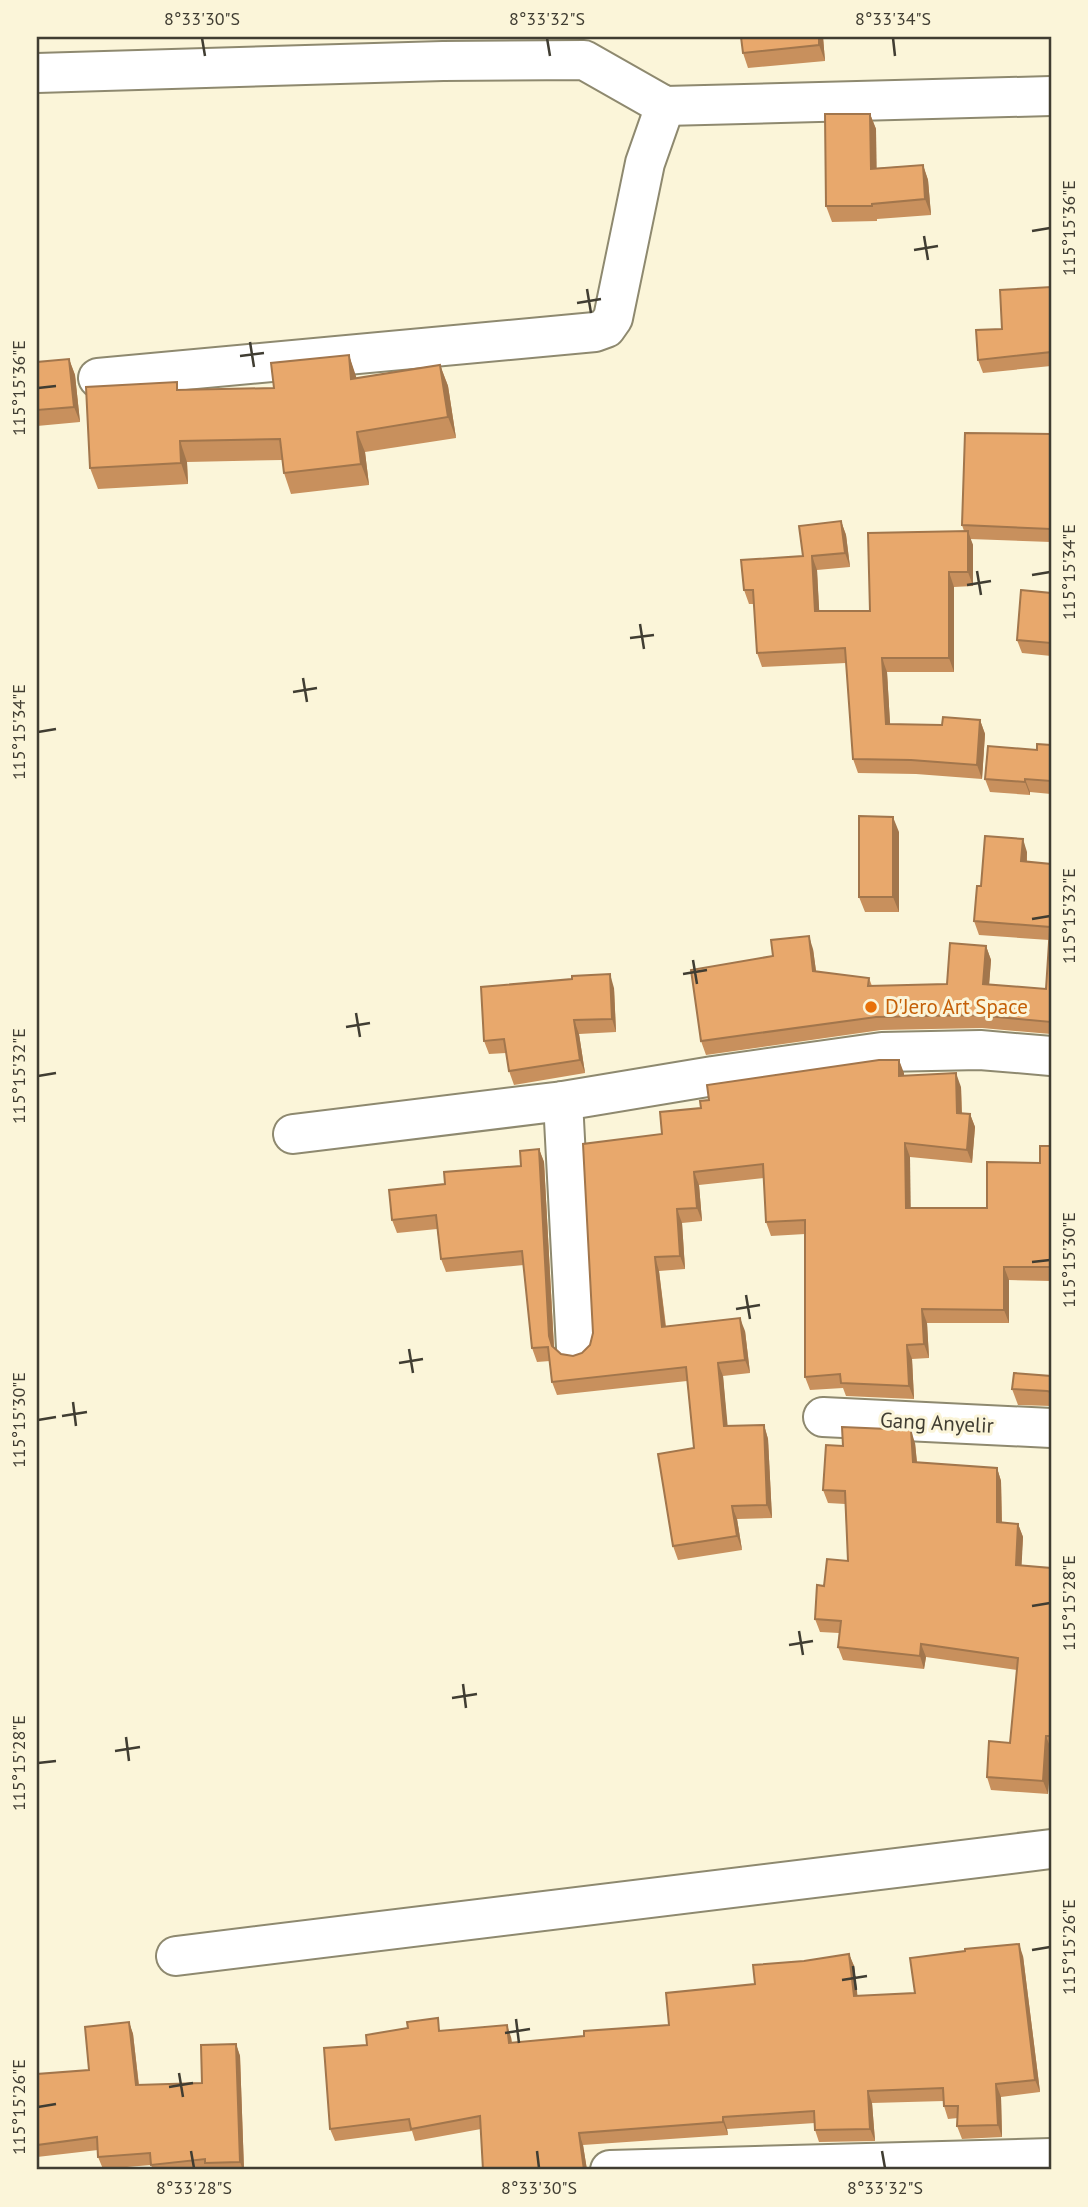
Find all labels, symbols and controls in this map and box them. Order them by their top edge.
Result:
text: 8°33'30"S [164,7,240,30]
text: 8°33'32"S [509,7,585,30]
text: 8°33'34"S [855,7,931,30]
text: 115°15'36"E [1057,180,1080,276]
text: 115°15'36"E [7,340,30,436]
text: 115°15'34"E [1057,524,1080,620]
text: 115°15'34"E [7,684,30,780]
text: 115°15'32"E [1057,868,1080,964]
place label: D'Jero Art Space [885,993,1028,1020]
marker: D'Jero Art Space [863,999,879,1015]
text: 115°15'32"E [7,1028,30,1124]
text: 115°15'30"E [1057,1212,1080,1308]
text: 115°15'30"E [7,1372,30,1468]
street label: Gang Anyelir [879,1406,995,1439]
text: 115°15'28"E [1057,1555,1080,1651]
text: 115°15'28"E [7,1715,30,1811]
text: 115°15'26"E [1057,1899,1080,1995]
text: 115°15'26"E [7,2059,30,2155]
text: 8°33'28"S [156,2176,232,2199]
text: 8°33'30"S [501,2176,577,2199]
text: 8°33'32"S [847,2176,923,2199]

